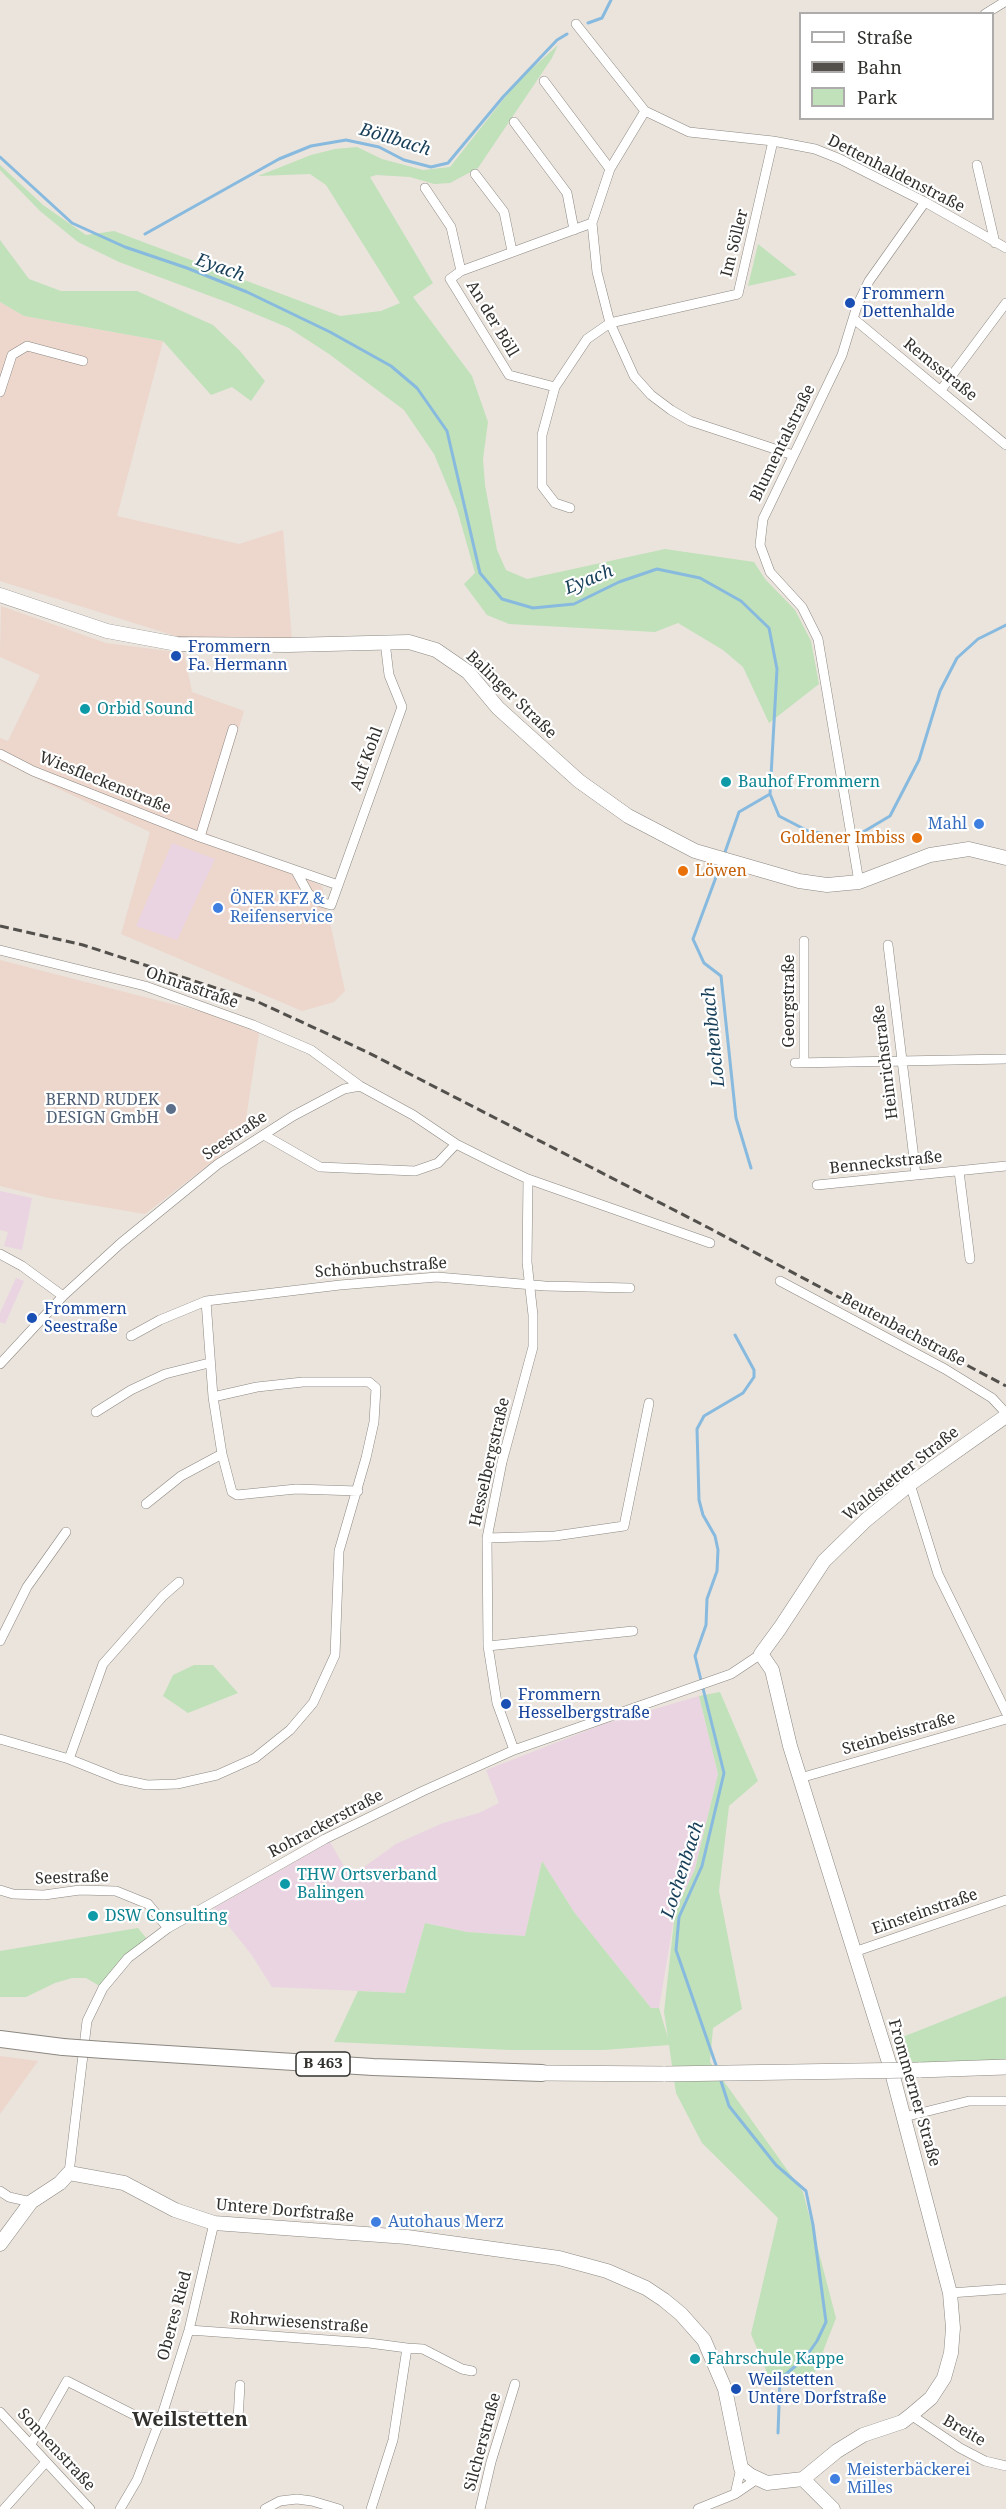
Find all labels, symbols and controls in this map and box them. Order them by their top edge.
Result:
legend [799,12,994,120]
text: Straße [857,25,913,49]
text: Bahn [857,55,902,79]
text: Park [857,85,897,109]
water label: Böllbach [357,119,433,161]
street label: Dettenhaldenstraße [824,131,968,217]
street label: Im Söller [717,207,753,279]
water label: Eyach [192,249,248,287]
street label: An der Böll [462,277,522,361]
place label: Frommern Dettenhalde [862,284,955,322]
marker: Frommern Dettenhalde [843,296,857,310]
street label: Remsstraße [899,334,981,406]
street label: Blumentalstraße [746,382,820,504]
water label: Eyach [561,560,617,600]
place label: Frommern Fa. Hermann [188,637,288,675]
street label: Balinger Straße [462,647,560,743]
marker: Frommern Fa. Hermann [169,649,183,663]
place label: Orbid Sound [97,699,194,719]
marker: Orbid Sound [78,702,92,716]
street label: Auf Kohl [347,725,387,793]
street label: Wiesfleckenstraße [36,748,174,818]
place label: Bauhof Frommern [738,772,880,792]
marker: Bauhof Frommern [719,775,733,789]
place label: Mahl [928,814,967,834]
marker: Mahl [972,817,986,831]
place label: Goldener Imbiss [780,828,905,848]
marker: Goldener Imbiss [910,831,924,845]
place label: Löwen [695,861,747,881]
marker: Löwen [676,864,690,878]
place label: ÖNER KFZ & Reifenservice [230,889,333,927]
marker: ÖNER KFZ & Reifenservice [211,901,225,915]
street label: Georgstraße [779,954,799,1048]
street label: Ohnrastraße [143,963,241,1013]
water label: Lochenbach [698,986,730,1088]
street label: Heinrichstraße [869,1004,903,1120]
place label: BERND RUDEK DESIGN GmbH [45,1090,159,1128]
marker: BERND RUDEK DESIGN GmbH [164,1102,178,1116]
street label: Seestraße [199,1107,271,1165]
street label: Benneckstraße [829,1148,943,1178]
street label: Schönbuchstraße [314,1254,448,1282]
street label: Beutenbachstraße [837,1289,969,1371]
place label: Frommern Seestraße [44,1299,127,1337]
marker: Frommern Seestraße [25,1311,39,1325]
street label: Hesselbergstraße [466,1396,514,1528]
street label: Waldstetter Straße [839,1423,963,1525]
place label: Frommern Hesselbergstraße [518,1685,650,1723]
marker: Frommern Hesselbergstraße [499,1697,513,1711]
street label: Steinbeisstraße [840,1709,958,1759]
street label: Rohrackerstraße [265,1786,387,1862]
water label: Lochenbach [657,1819,709,1921]
place label: THW Ortsverband Balingen [297,1865,437,1903]
street label: Seestraße [35,1867,109,1889]
marker: THW Ortsverband Balingen [278,1877,292,1891]
street label: Einsteinstraße [870,1885,980,1939]
place label: DSW Consulting [105,1906,227,1926]
marker: DSW Consulting [86,1909,100,1923]
street label: Frommerner Straße [884,2017,944,2169]
road number: B 463 [296,2052,350,2076]
street label: Untere Dorfstraße [215,2195,355,2227]
place label: Autohaus Merz [388,2212,504,2232]
marker: Autohaus Merz [369,2215,383,2229]
street label: Oberes Ried [154,2269,196,2363]
street label: Rohrwiesenstraße [229,2309,369,2337]
place label: Fahrschule Kappe [707,2349,844,2369]
marker: Fahrschule Kappe [688,2352,702,2366]
place label: Weilstetten Untere Dorfstraße [748,2370,887,2408]
marker: Weilstetten Untere Dorfstraße [729,2382,743,2396]
street label: Silcherstraße [461,2391,505,2493]
street label: Sonnenstraße [13,2405,99,2495]
district label: Weilstetten [132,2408,248,2432]
street label: Breite [939,2411,989,2451]
place label: Meisterbäckerei Milles [847,2460,970,2498]
marker: Meisterbäckerei Milles [828,2472,842,2486]

